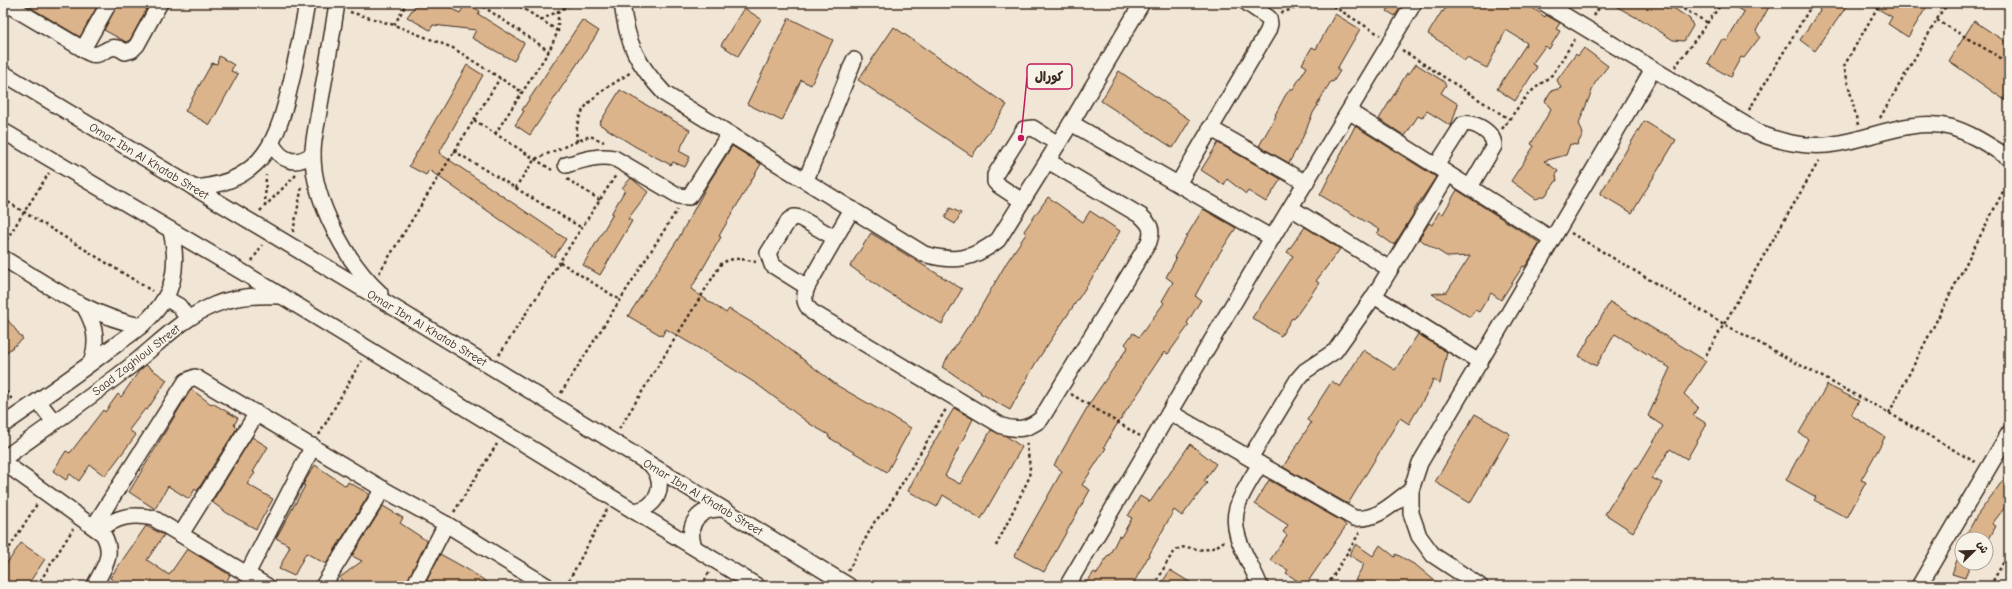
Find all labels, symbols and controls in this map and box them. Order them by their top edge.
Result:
callout: كورال [1027,64,1072,89]
text: كورال [1035,69,1064,85]
street label: Omar Ibn Al Khatab Street [87,120,212,203]
street label: Omar Ibn Al Khatab Street [365,287,490,370]
street label: Saad Zaghloul Street [89,321,183,398]
street label: Omar Ibn Al Khatab Street [641,456,766,539]
north arrow [1954,531,1994,571]
text: ش [1974,539,1991,555]

